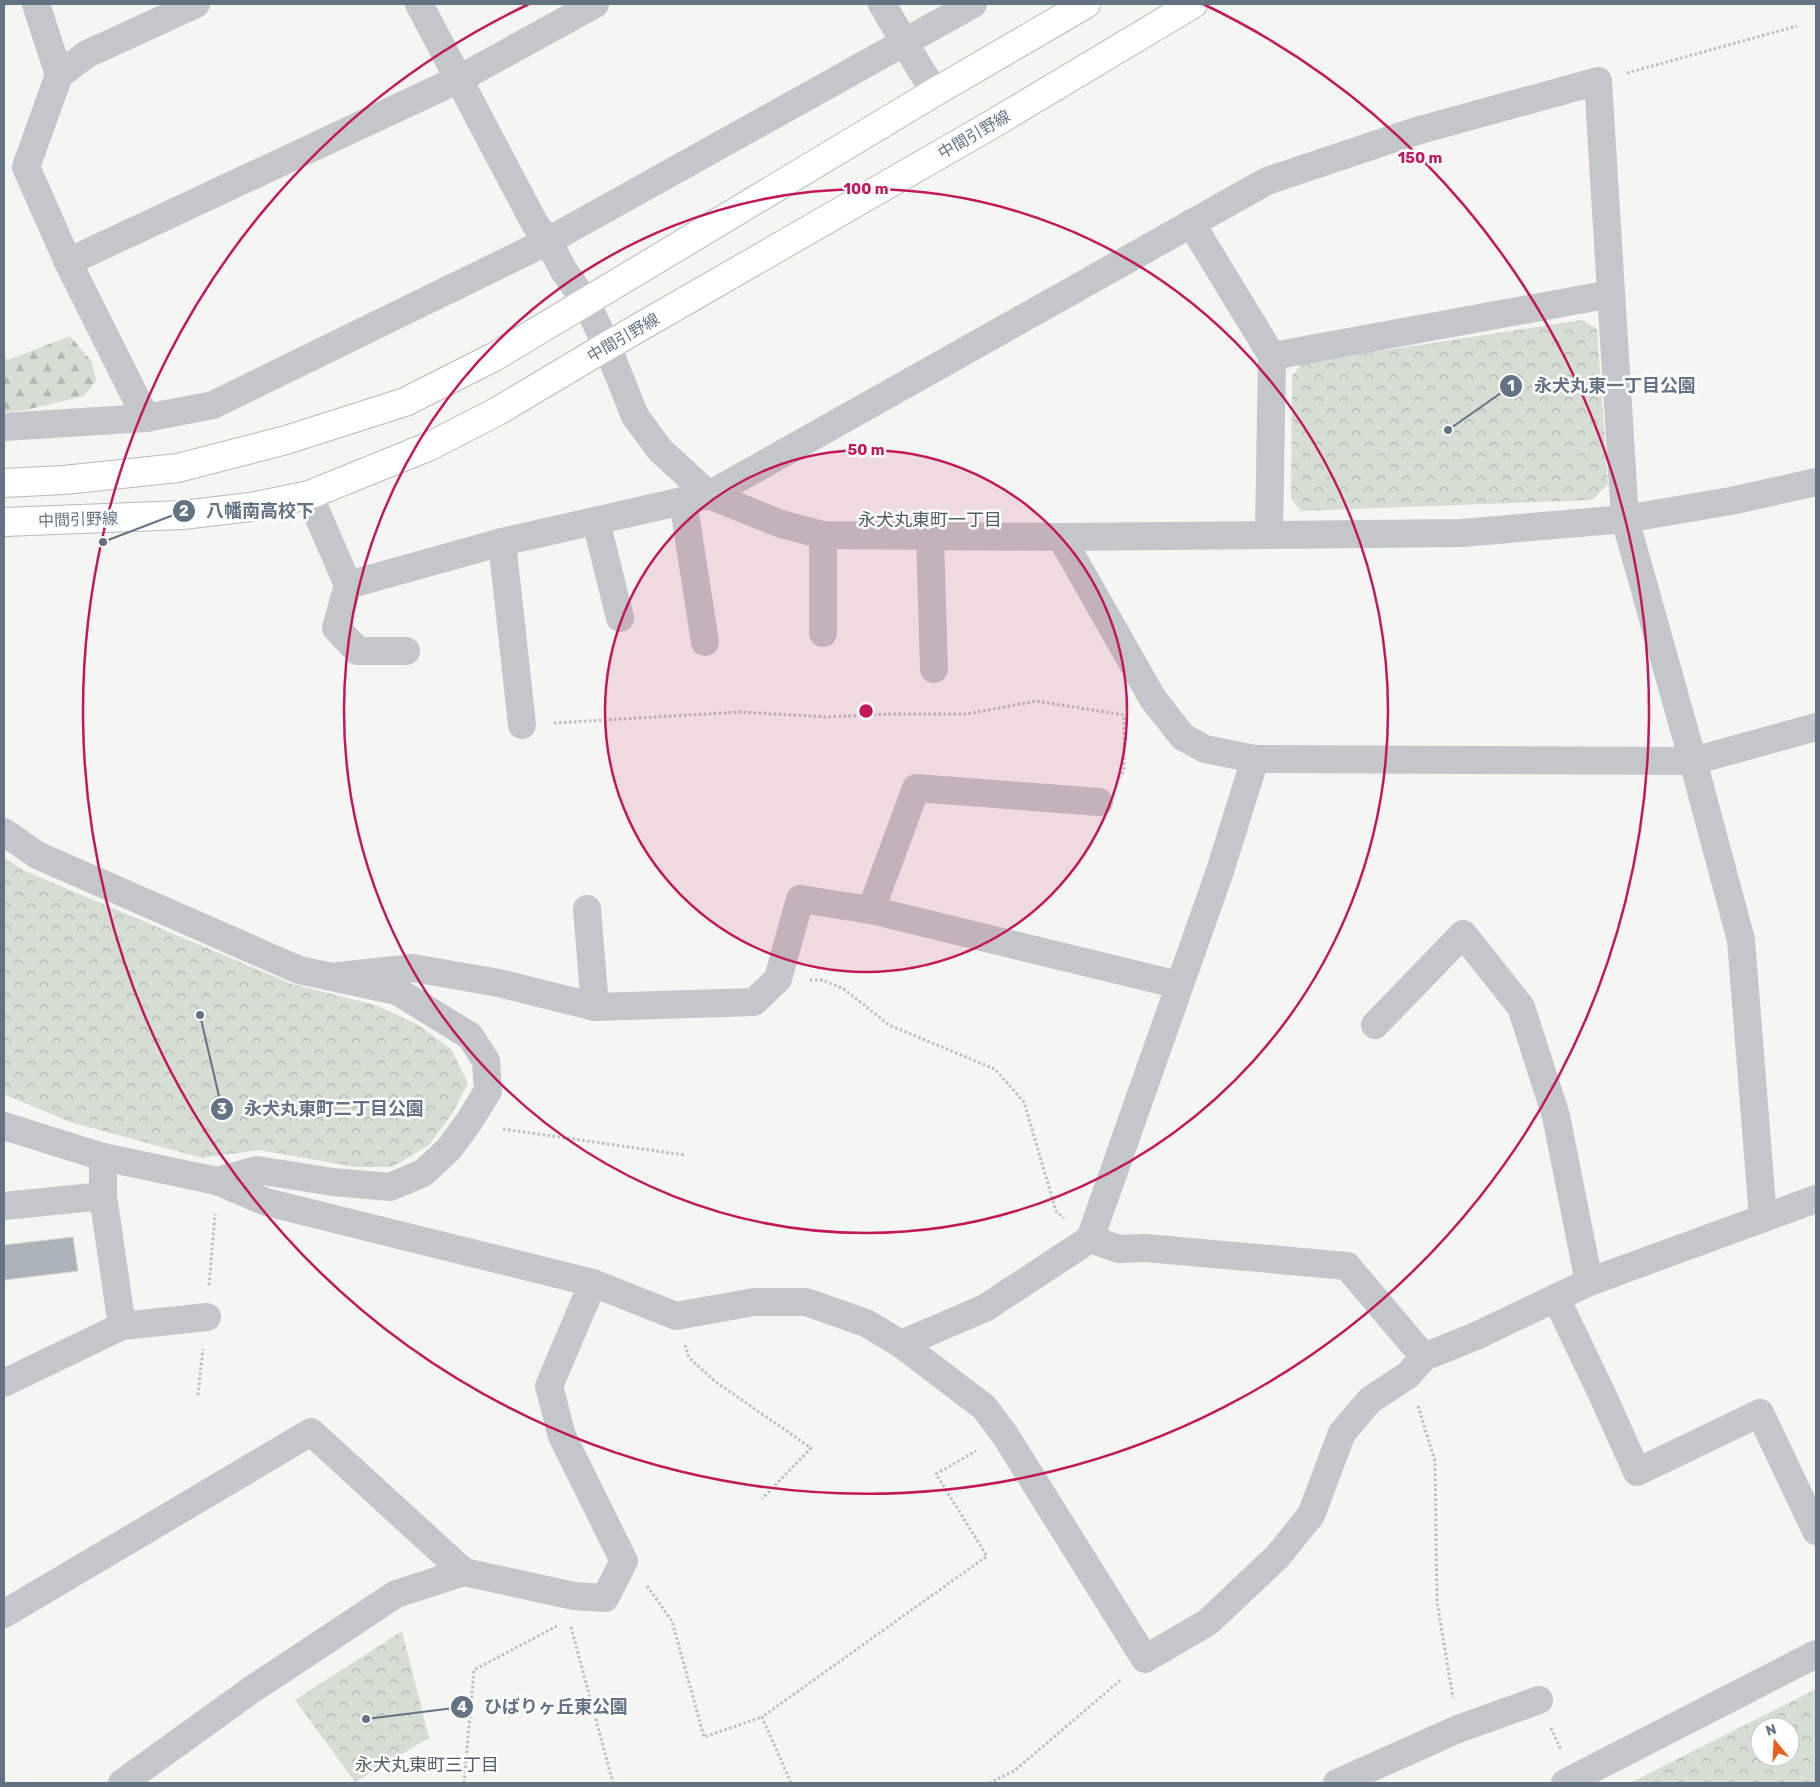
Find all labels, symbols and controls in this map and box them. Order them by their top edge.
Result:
street label: 中間引野線 [935,106,1014,163]
text: 150 m [1398,149,1442,167]
text: 100 m [844,180,888,198]
street label: 中間引野線 [584,309,663,366]
callout: 永犬丸東一丁目公園 [1499,370,1706,403]
text: 永犬丸東一丁目公園 [1534,375,1696,397]
text: 1 [1507,377,1515,395]
text: 50 m [848,441,884,459]
callout: 八幡南高校下 [171,494,324,527]
text: 八幡南高校下 [206,500,314,522]
text: 2 [179,502,189,520]
street label: 中間引野線 [38,509,118,530]
district label: 永犬丸東町一丁目 [858,509,1002,531]
centre of rings [857,702,875,720]
callout: 永犬丸東町二丁目公園 [209,1093,434,1126]
text: 永犬丸東町二丁目公園 [244,1098,424,1120]
text: 3 [217,1100,227,1118]
callout: ひばりヶ丘東公園 [449,1690,638,1723]
text: ひばりヶ丘東公園 [484,1696,628,1718]
text: 4 [457,1698,467,1716]
north arrow [1750,1717,1800,1767]
text: N [1764,1720,1779,1740]
district label: 永犬丸東町三丁目 [355,1754,499,1776]

